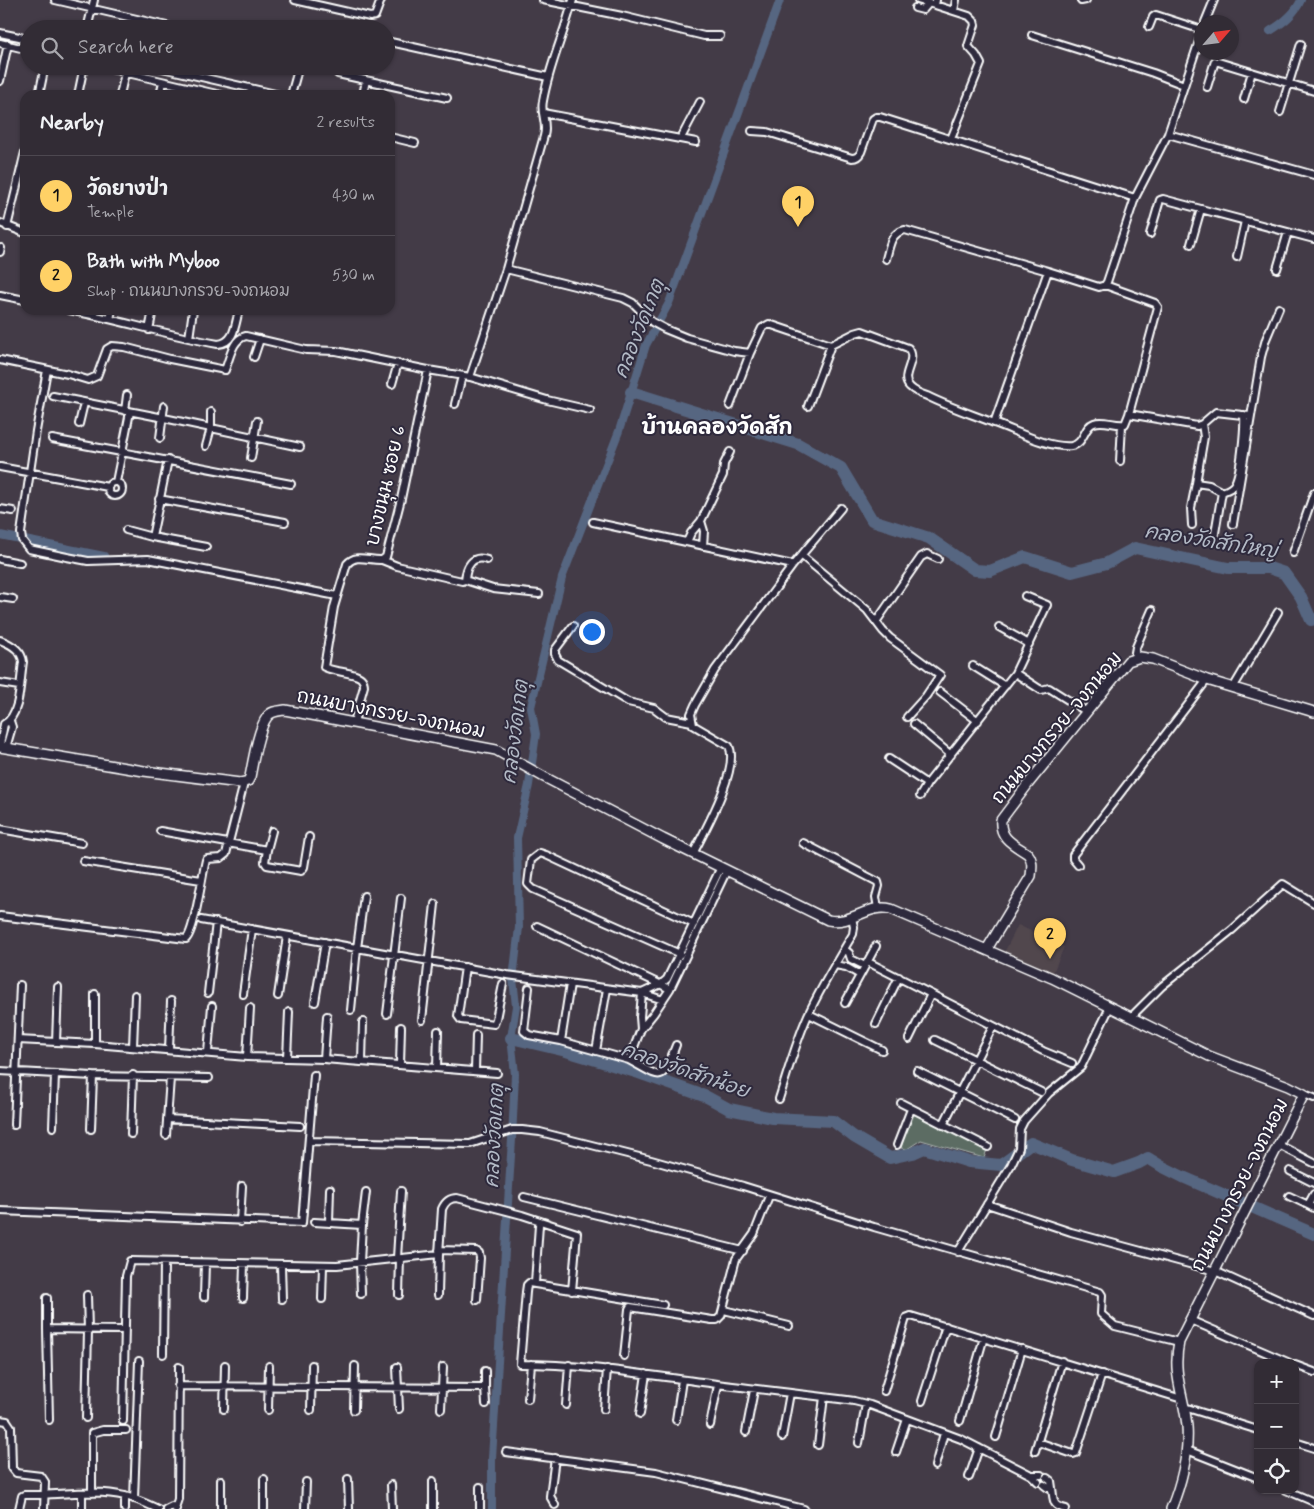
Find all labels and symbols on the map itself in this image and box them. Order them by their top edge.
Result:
north arrow [1194,15,1239,60]
pin: 1 [782,186,814,227]
water label: คลองวัดเกตุ [608,275,672,382]
district label: บ้านคลองวัดสัก [641,413,793,442]
street label: บางขนุน ซอย 6 [360,423,413,549]
water label: คลองวัดสักใหญ่ [1143,517,1284,566]
your location [579,619,605,645]
street label: ถนนบางกรวย-จงถนอม [986,647,1128,809]
water label: คลองวัดเกตุ [496,678,536,785]
street label: ถนนบางกรวย-จงถนอม [295,683,487,745]
pin: 2 [1034,918,1066,959]
water label: คลองวัดสักน้อย [617,1036,755,1106]
water label: คลองวัดเกตุ [479,1082,511,1189]
street label: ถนนบางกรวย-จงถนอม [1185,1094,1295,1276]

